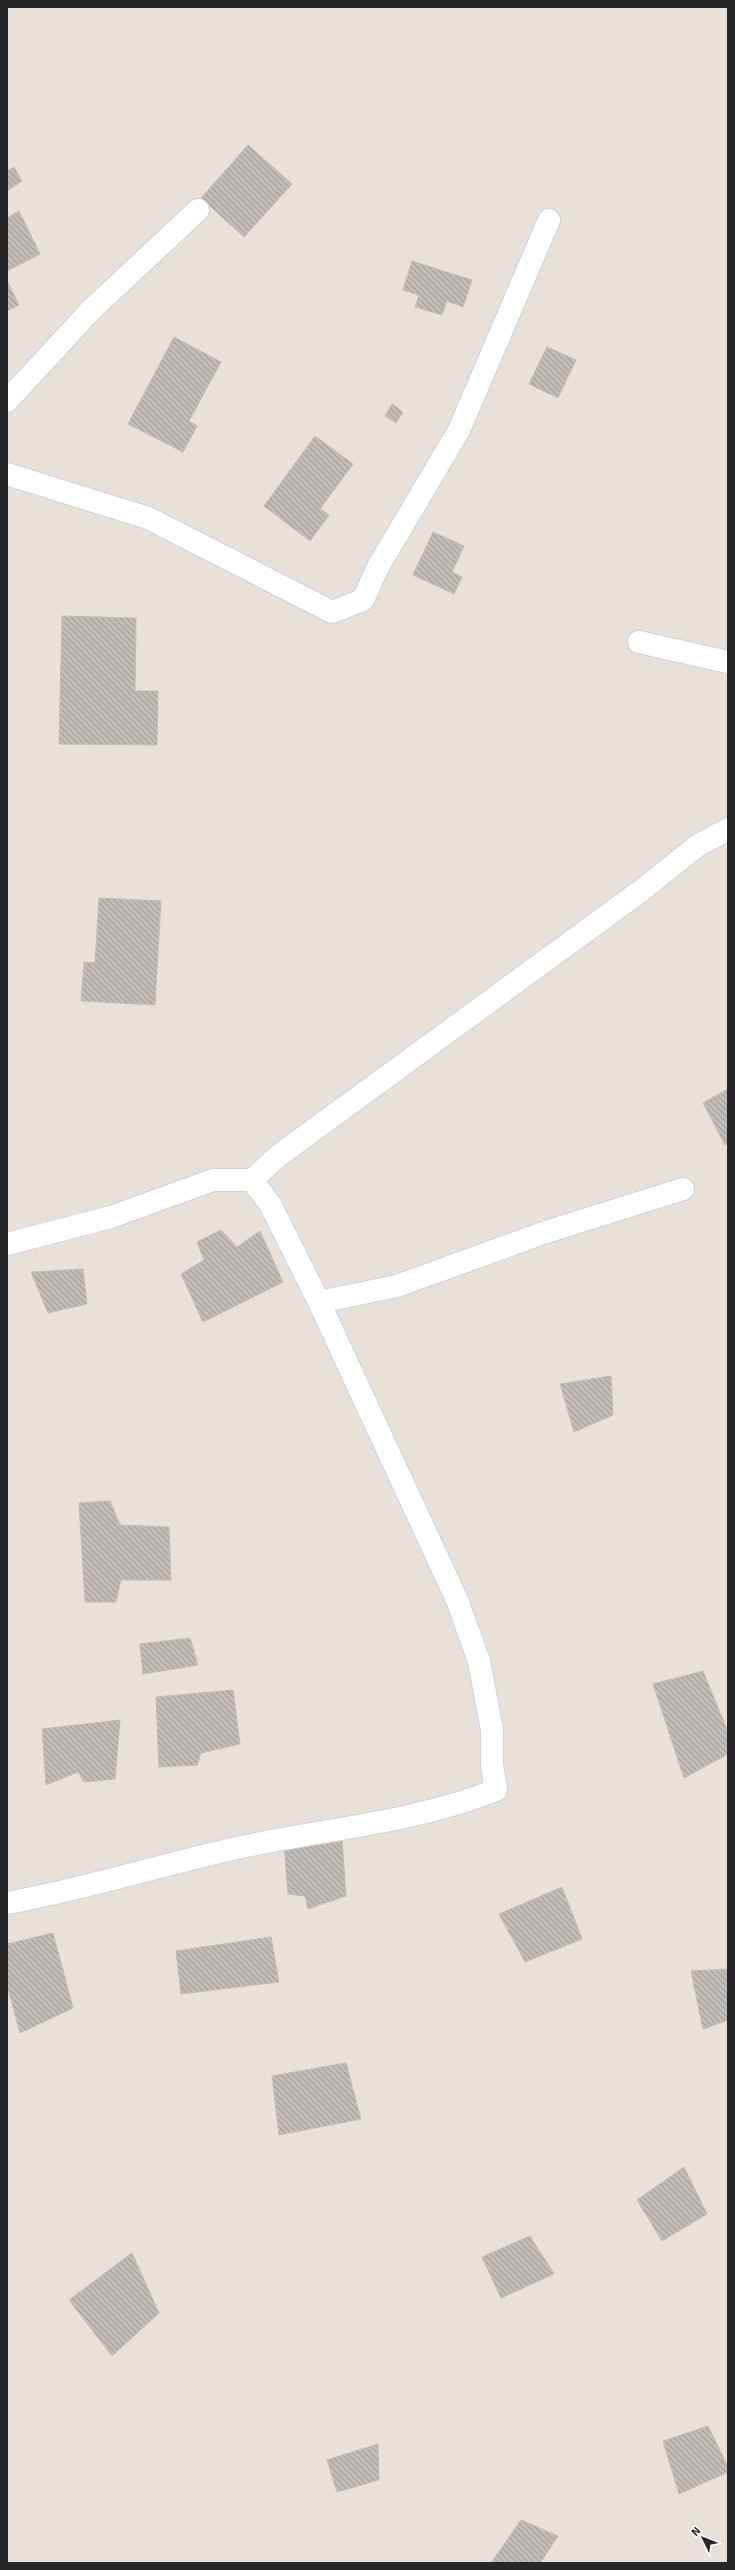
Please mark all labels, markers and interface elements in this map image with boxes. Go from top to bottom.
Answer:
north arrow [683,2518,723,2558]
text: N [689,2524,703,2539]

